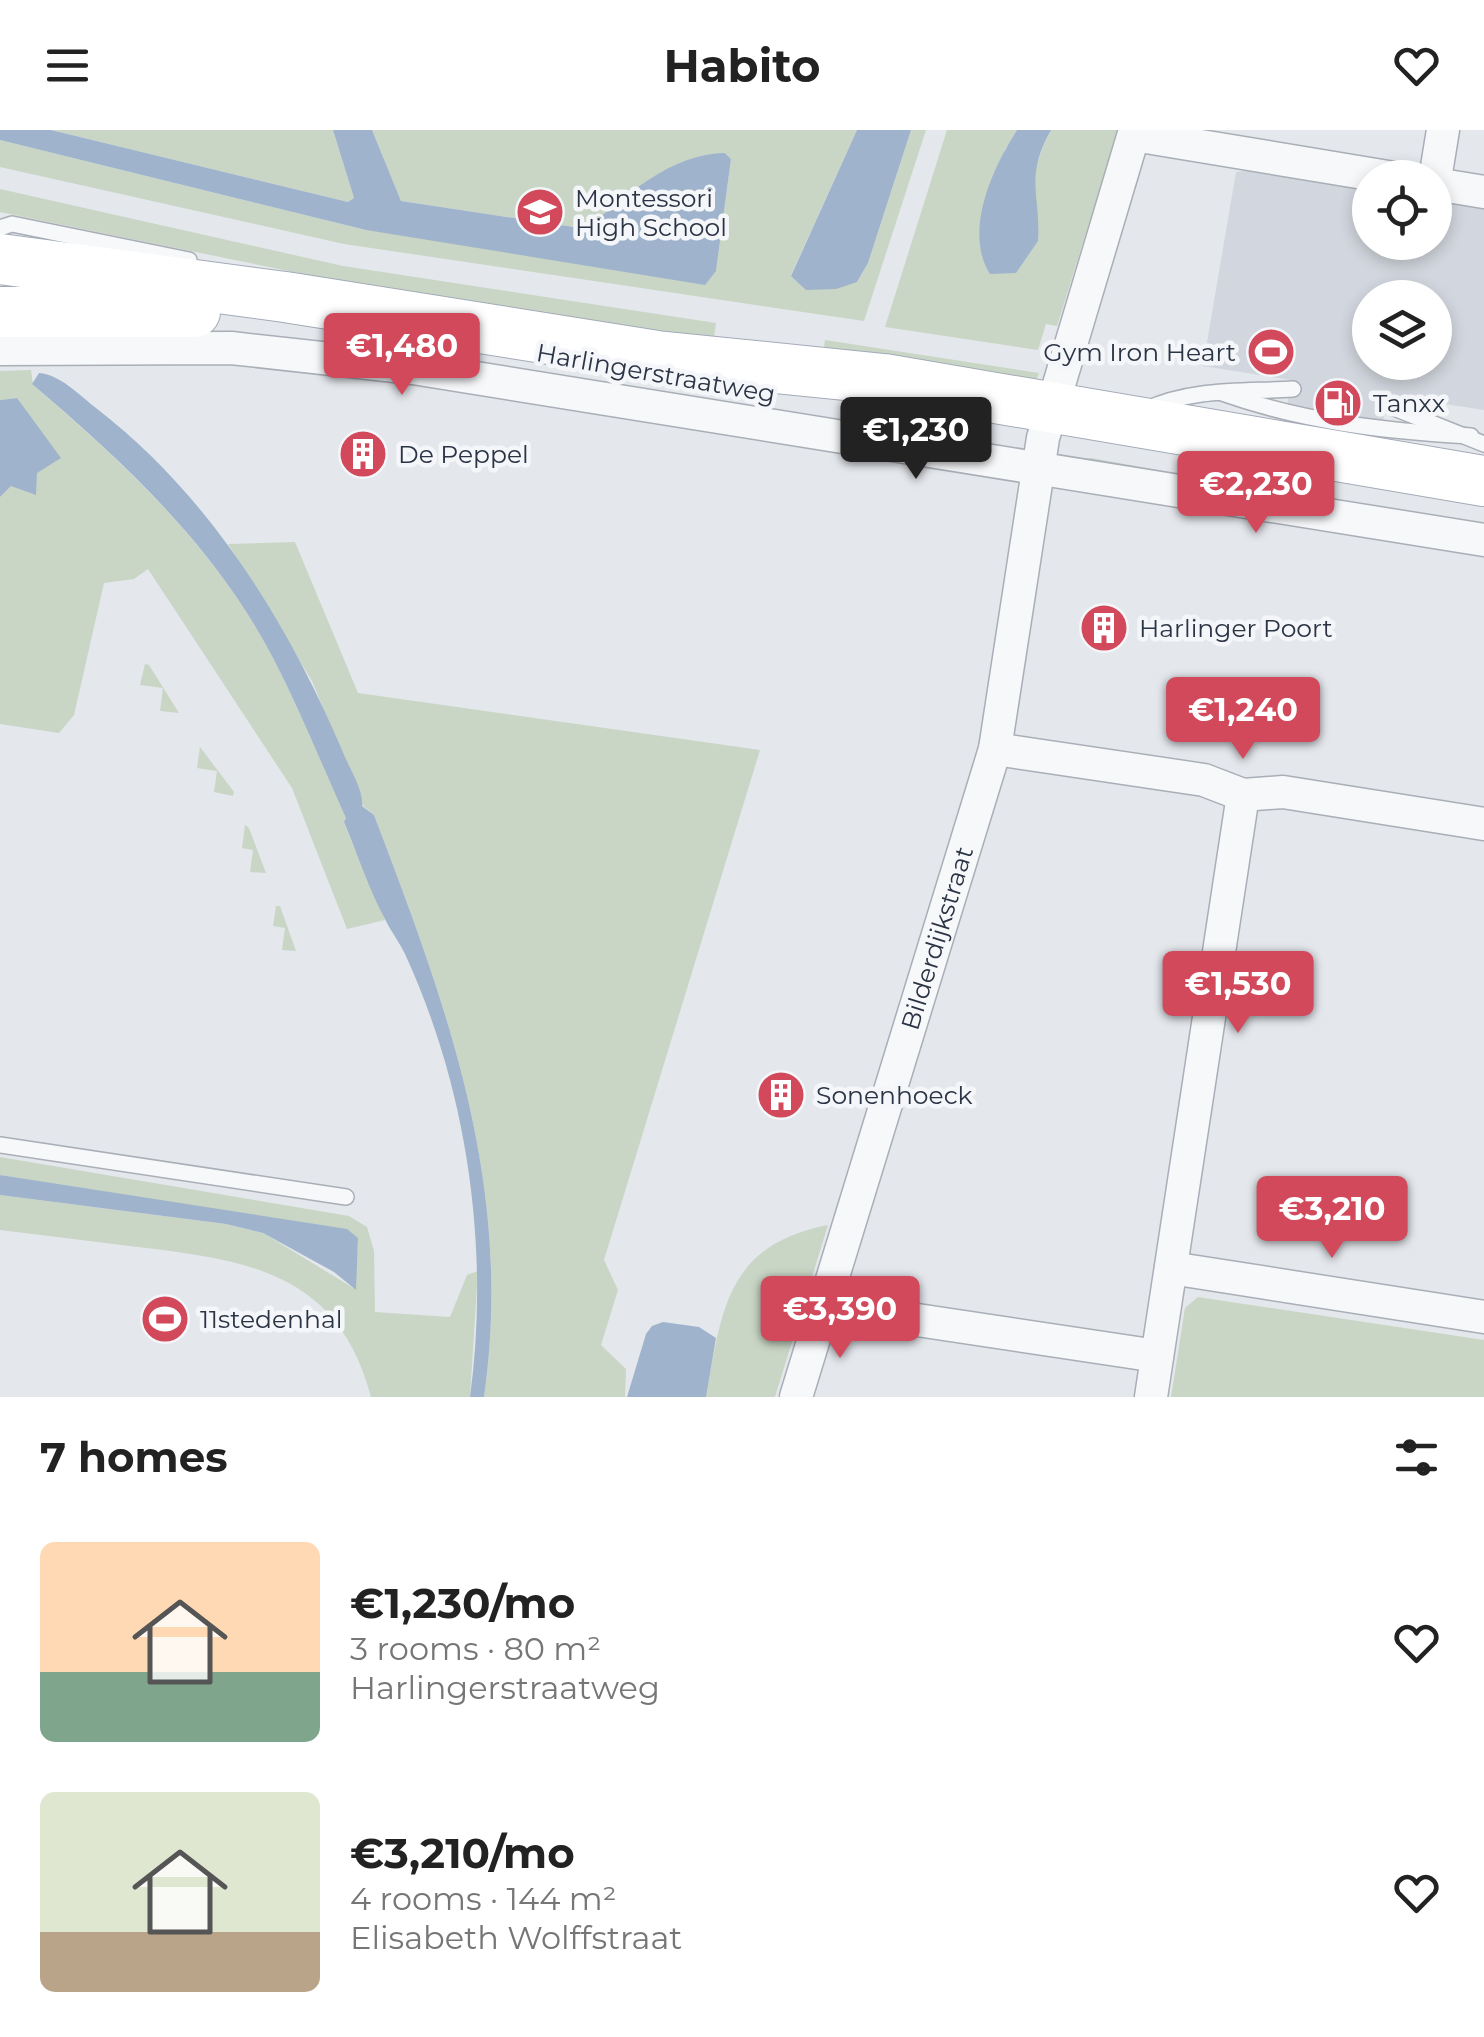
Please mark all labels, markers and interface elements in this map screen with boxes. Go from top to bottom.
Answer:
icon: menu [40,38,95,93]
text: Habito [663,38,821,93]
icon: heart [1389,38,1444,93]
map controls [1352,160,1452,380]
button: locate [1352,160,1452,260]
place label: Montessori High School [575,183,727,242]
school or university icon: Montessori High School [514,186,566,238]
button: layers [1352,280,1452,380]
pin: €1,480 [321,313,483,398]
text: €1,480 [346,326,458,365]
sports icon: Gym Iron Heart [1245,326,1297,378]
street label: Harlingerstraatweg [534,337,778,409]
place label: Gym Iron Heart [1043,337,1236,367]
fuel station icon: Tanxx [1312,377,1364,429]
place label: Tanxx [1373,388,1445,418]
pin: €1,230 [835,397,997,482]
text: €1,230 [862,410,970,449]
building icon: De Peppel [337,428,389,480]
place label: De Peppel [398,439,529,469]
pin: €2,230 [1175,451,1337,536]
text: €2,230 [1199,464,1313,503]
building icon: Harlinger Poort [1078,602,1130,654]
place label: Harlinger Poort [1139,613,1333,643]
pin: €1,240 [1162,677,1324,762]
text: €1,240 [1188,690,1298,729]
street label: Bilderdijkstraat [895,843,979,1033]
pin: €1,530 [1157,951,1319,1036]
text: €1,530 [1185,964,1291,1003]
building icon: Sonenhoeck [755,1069,807,1121]
place label: Sonenhoeck [816,1080,973,1110]
pin: €3,210 [1251,1176,1413,1261]
text: €3,210 [1279,1189,1385,1228]
pin: €3,390 [759,1276,921,1361]
text: €3,390 [783,1289,897,1328]
sports icon: 11stedenhal [139,1293,191,1345]
place label: 11stedenhal [200,1304,342,1334]
icon: filters [1389,1430,1444,1485]
text: 7 homes [40,1431,228,1483]
text: €1,230/mo [350,1577,575,1629]
icon: home [120,1582,240,1702]
icon: heart [1389,1615,1444,1670]
text: 3 rooms · 80 m² [350,1629,601,1668]
text: Harlingerstraatweg [350,1668,660,1707]
text: €3,210/mo [350,1827,575,1879]
icon: home [120,1832,240,1952]
icon: heart [1389,1865,1444,1920]
text: 4 rooms · 144 m² [350,1879,616,1918]
text: Elisabeth Wolffstraat [350,1918,682,1957]

